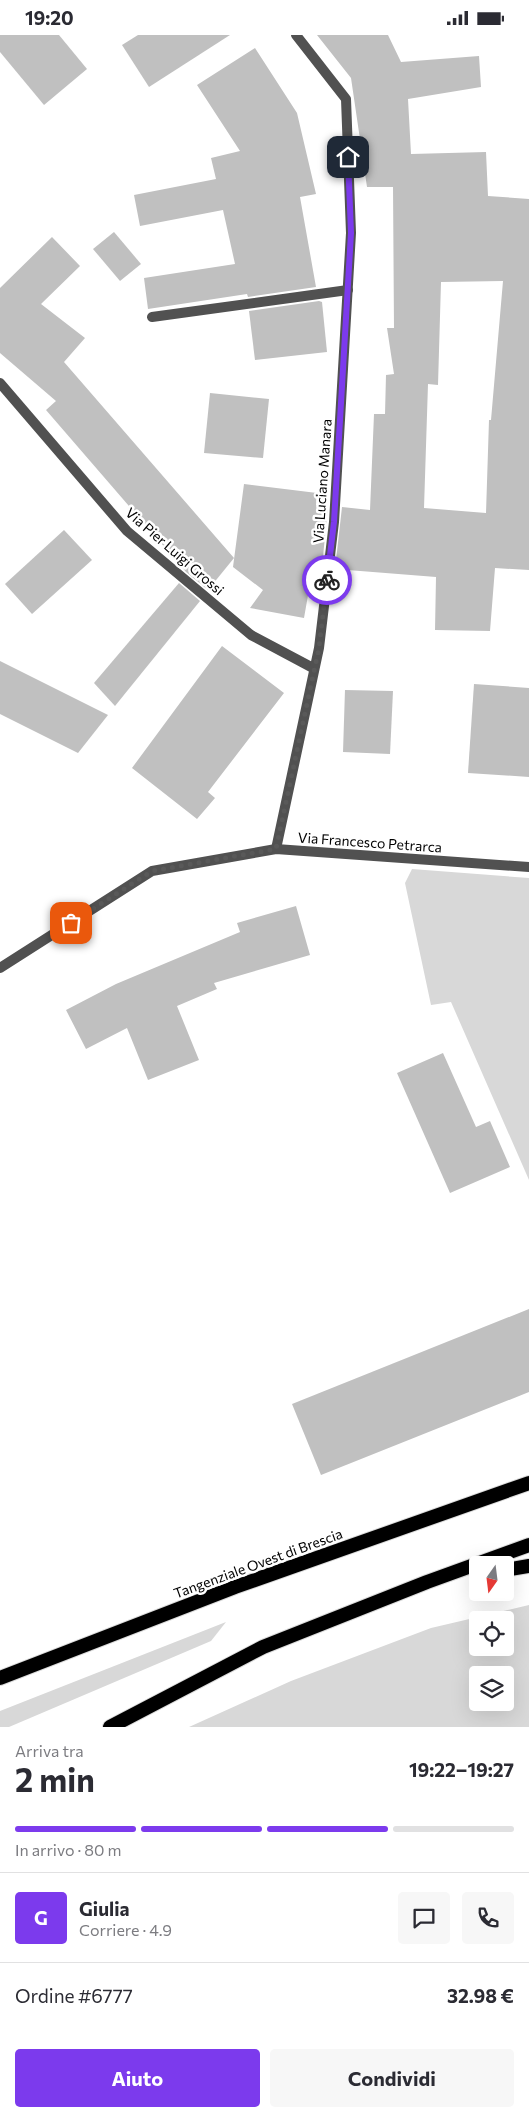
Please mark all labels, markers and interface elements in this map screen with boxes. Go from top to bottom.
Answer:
text: 19:20 [25,6,74,29]
pin [327,136,369,178]
icon: home [334,143,362,171]
street label: Via Luciano Manara [309,418,335,544]
street label: Via Pier Luigi Grossi [122,504,228,598]
courier [302,555,352,605]
icon: bike [313,566,341,594]
street label: Via Francesco Petrarca [297,828,443,856]
pin [50,902,92,944]
icon: bag [57,909,85,937]
street label: Tangenziale Ovest di Brescia [171,1525,345,1601]
north arrow [469,1556,514,1601]
map controls [469,1556,514,1711]
button: locate [469,1611,514,1656]
button: layers [469,1666,514,1711]
text: Arriva tra [15,1741,84,1760]
text: 19:22–19:27 [409,1758,514,1781]
text: 2 min [15,1759,95,1799]
text: In arrivo · 80 m [15,1840,122,1859]
button: chat [398,1892,450,1944]
button: phone [462,1892,514,1944]
text: Giulia [79,1897,129,1920]
text: G [34,1906,48,1929]
text: Corriere · 4.9 [79,1920,172,1939]
text: Ordine #6777 [15,1984,133,2007]
text: 32.98 € [447,1984,514,2007]
button: Aiuto [15,2049,260,2107]
button: Condividi [270,2049,514,2107]

